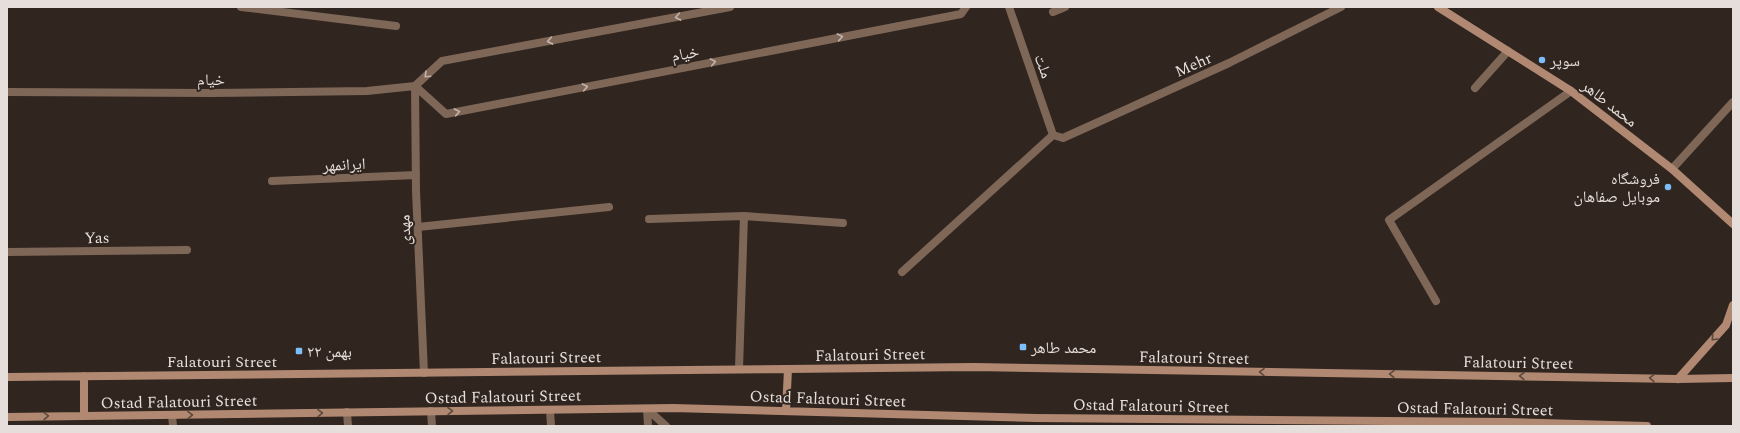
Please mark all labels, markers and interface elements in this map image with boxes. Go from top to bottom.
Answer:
one-way arrow [675,12,681,20]
one-way arrow [837,33,843,42]
one-way arrow [547,36,553,44]
street label: خیام [669,40,701,68]
street label: Mehr [1171,46,1216,84]
place label: سوپر [1549,49,1580,73]
street label: ملت [1028,51,1058,82]
marker: سوپر [1537,55,1547,65]
one-way arrow [709,58,716,67]
street label: خیام [197,68,225,92]
one-way arrow [424,70,432,78]
street label: محمد طاهر [1575,74,1643,133]
one-way arrow [582,83,588,92]
one-way arrow [454,108,460,116]
street label: ایرانمهر [321,152,366,178]
place label: فروشگاه موبایل صفاهان [1573,167,1660,209]
marker: فروشگاه موبایل صفاهان [1663,182,1673,192]
street label: مهدی [392,214,418,246]
street label: Yas [84,226,110,250]
one-way arrow [1712,333,1719,341]
place label: محمد طاهر [1030,336,1096,360]
place label: ۲۲ بهمن [307,340,352,364]
street label: Falatouri Street [815,342,926,368]
marker: محمد طاهر [1018,342,1028,352]
street label: Falatouri Street [491,345,602,371]
street label: Falatouri Street [1139,345,1250,371]
marker: ۲۲ بهمن [294,346,304,356]
street label: Falatouri Street [167,350,278,374]
street label: Falatouri Street [1463,350,1574,376]
one-way arrow [1259,368,1265,376]
one-way arrow [1389,370,1395,378]
one-way arrow [1519,372,1525,380]
one-way arrow [1649,374,1655,382]
street label: Ostad Falatouri Street [425,384,582,410]
street label: Ostad Falatouri Street [749,384,907,414]
street label: Ostad Falatouri Street [101,389,258,415]
street label: Ostad Falatouri Street [1073,393,1230,419]
street label: Ostad Falatouri Street [1397,396,1554,422]
one-way arrow [447,407,453,415]
one-way arrow [317,408,323,417]
one-way arrow [187,410,193,419]
one-way arrow [43,412,49,420]

